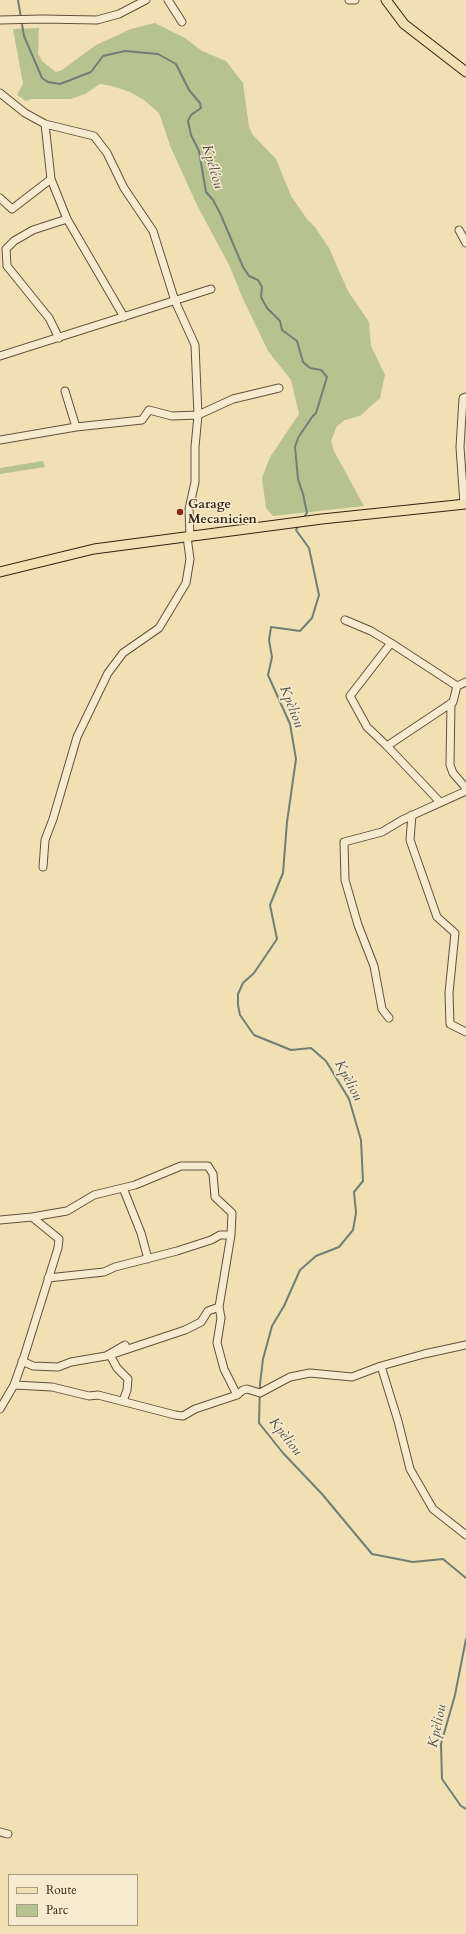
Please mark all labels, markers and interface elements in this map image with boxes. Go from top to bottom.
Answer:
water label: Kpéléou [198,143,226,191]
place label: Garage Mecanicien [188,497,257,528]
marker: Garage Mecanicien [175,507,185,517]
water label: Kpèliou [275,683,307,731]
water label: Kpèliou [330,1058,366,1104]
water label: Kpèliou [265,1415,305,1459]
water label: Kpèliou [425,1703,451,1749]
legend [8,1874,138,1926]
text: Route [46,1882,77,1898]
text: Parc [46,1902,68,1918]

